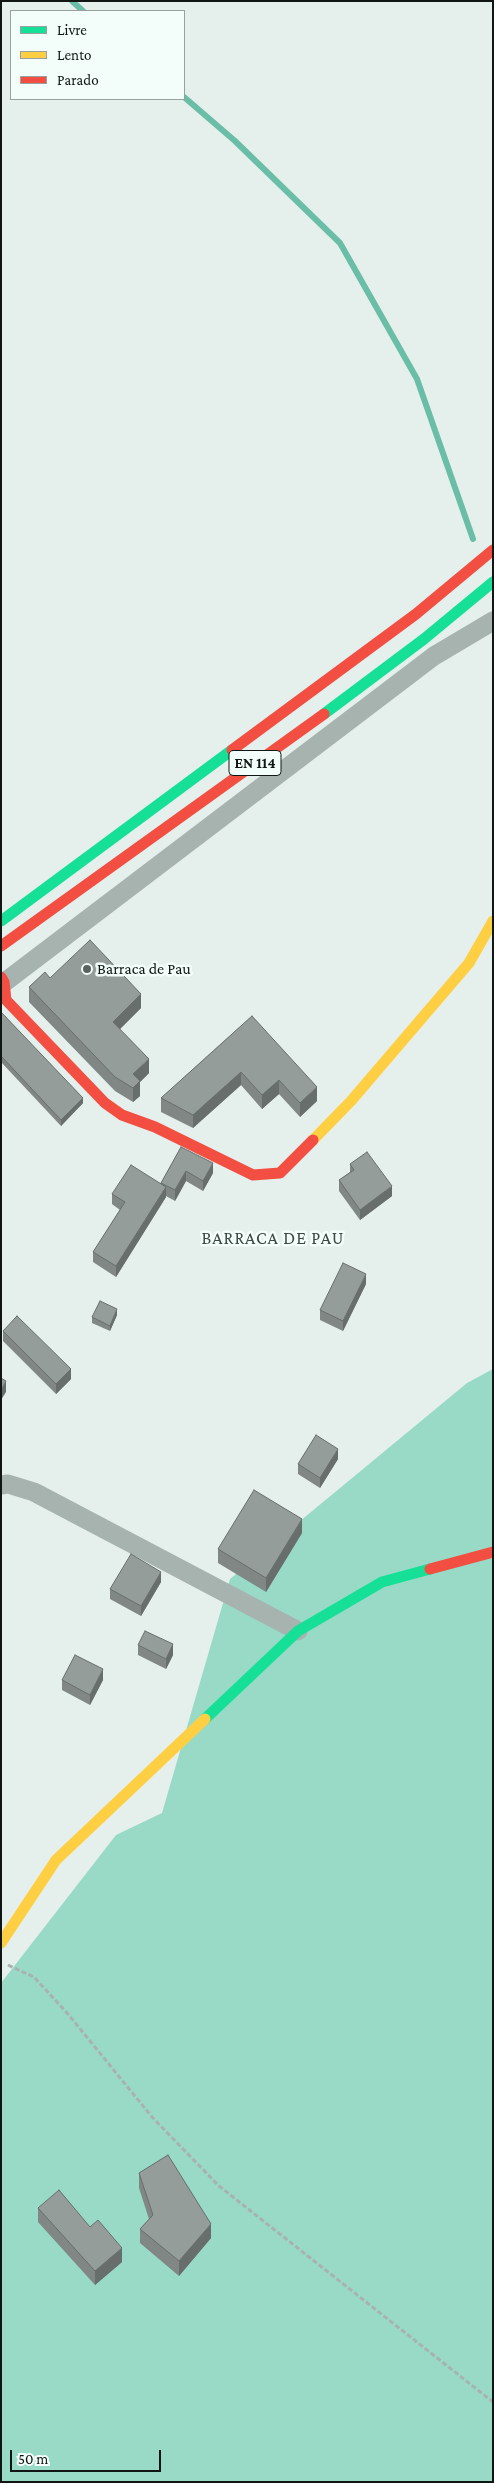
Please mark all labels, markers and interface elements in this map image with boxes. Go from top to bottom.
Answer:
legend [10,10,185,100]
text: Livre [57,22,87,38]
text: Lento [57,47,91,63]
text: Parado [57,72,99,88]
road number: EN 114 [229,750,281,776]
place label: Barraca de Pau [97,959,191,979]
marker: Barraca de Pau [81,963,93,975]
district label: BARRACA DE PAU [200,1227,346,1249]
scale bar [12,2440,164,2472]
text: 50 m [18,2451,48,2467]

